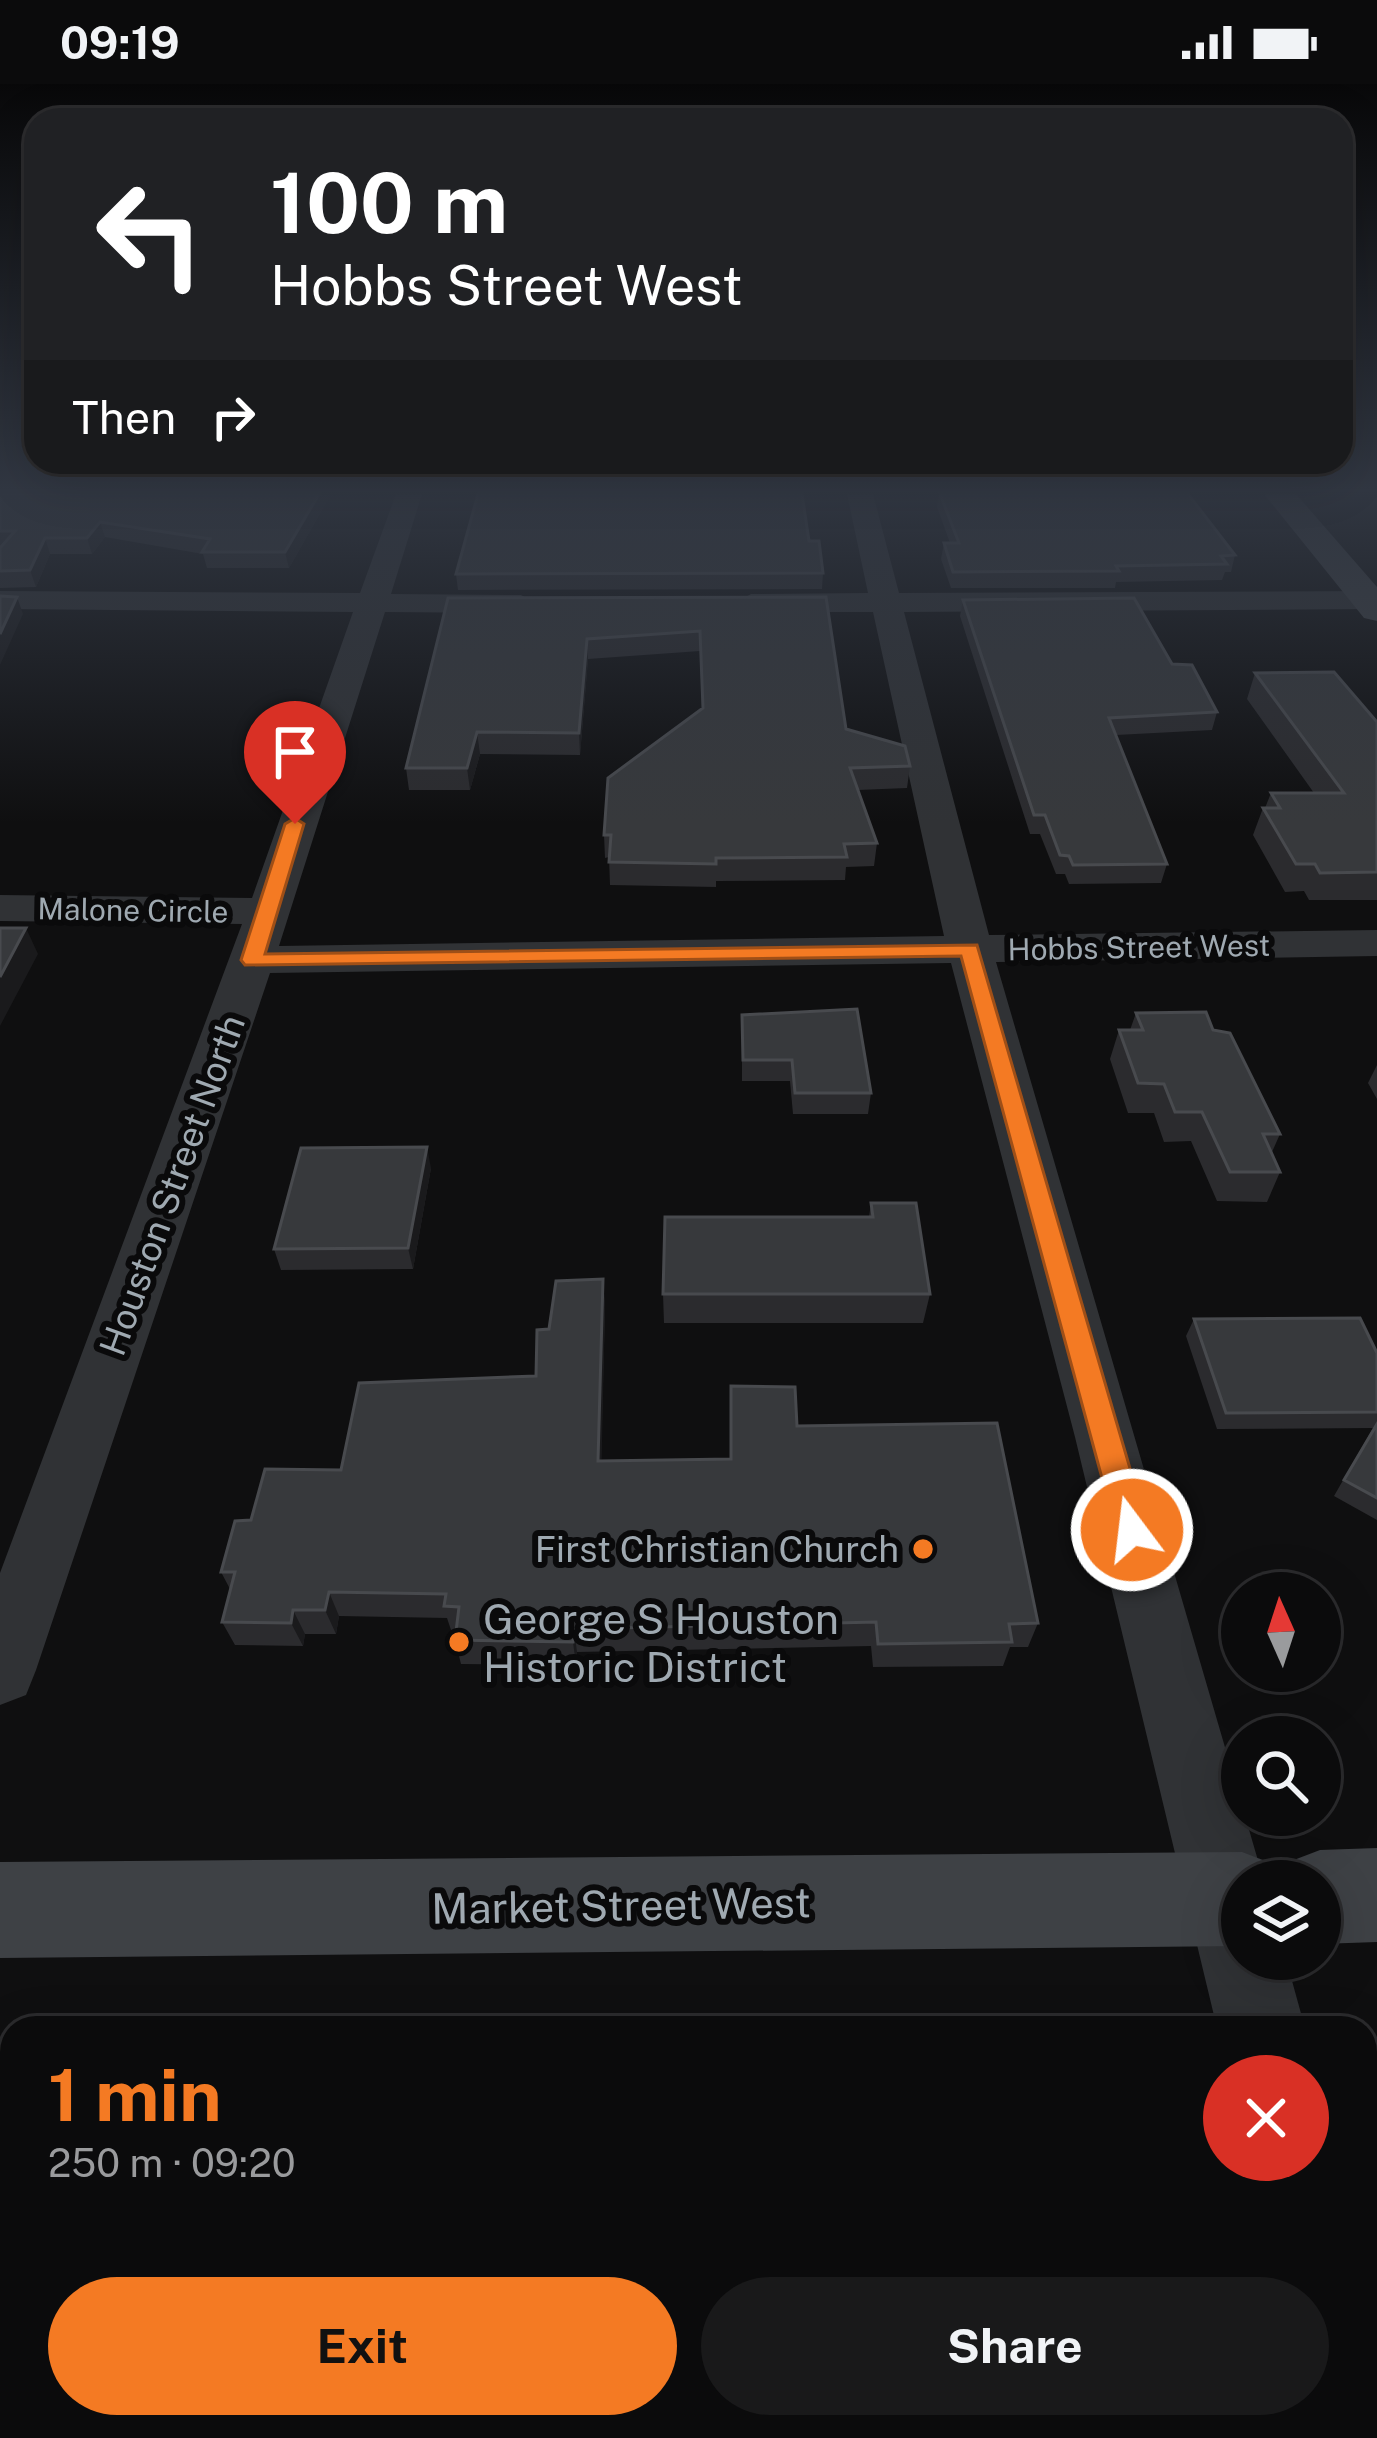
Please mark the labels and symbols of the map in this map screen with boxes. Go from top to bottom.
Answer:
pin [244,701,346,824]
street label: Malone Circle [37,890,229,930]
street label: Hobbs Street West [1007,927,1271,967]
street label: Houston Street North [91,1009,253,1361]
position arrow [1069,1467,1195,1593]
place label: First Christian Church [535,1528,899,1570]
marker: First Christian Church [910,1536,936,1562]
north arrow [1221,1572,1341,1692]
place label: George S Houston Historic District [483,1594,839,1691]
marker: George S Houston Historic District [446,1629,472,1655]
street label: Market Street West [431,1877,811,1933]

